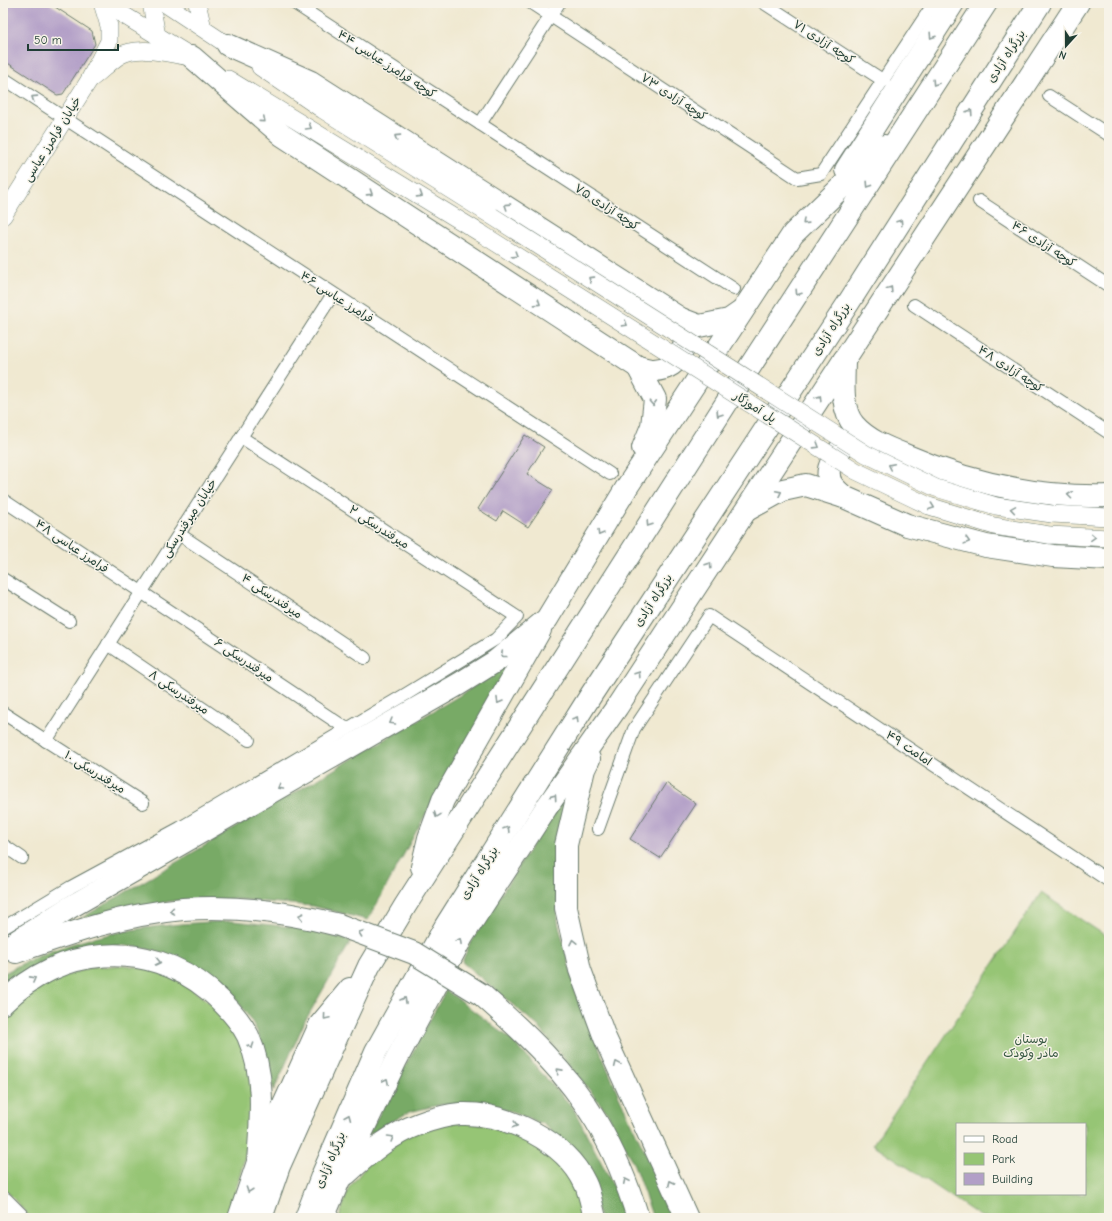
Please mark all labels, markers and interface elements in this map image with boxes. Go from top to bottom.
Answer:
street label: کوچه آزادی ۷۱ [791,17,857,67]
scale bar [28,26,118,52]
north arrow [1046,26,1086,66]
street label: کوچه فرامرز عباسی ۴۴ [335,27,439,102]
street label: بزرگراه آزادی [984,27,1029,86]
one-way arrow [929,32,937,39]
text: 50 m [34,33,62,47]
text: N [1057,48,1068,62]
street label: کوچه آزادی ۷۳ [638,70,710,124]
one-way arrow [932,79,940,86]
street label: خیابان فرامرز عباسی [20,94,85,185]
one-way arrow [31,95,38,103]
one-way arrow [965,109,973,116]
one-way arrow [259,115,266,122]
one-way arrow [305,123,312,130]
one-way arrow [394,134,401,141]
street label: کوچه آزادی ۷۵ [572,181,642,233]
one-way arrow [866,181,874,188]
one-way arrow [366,188,373,196]
one-way arrow [416,191,423,198]
one-way arrow [504,204,511,211]
one-way arrow [802,217,810,225]
street label: کوچه آزادی ۴۶ [1009,218,1079,270]
one-way arrow [895,219,903,226]
one-way arrow [511,250,518,257]
street label: فرامرز عباسی ۴۶ [297,268,376,327]
one-way arrow [588,276,595,283]
one-way arrow [885,287,892,294]
one-way arrow [795,289,802,296]
one-way arrow [534,298,541,306]
street label: بزرگراه آزادی [809,300,854,359]
one-way arrow [621,319,628,327]
street label: کوچه آزادی ۴۸ [976,343,1046,395]
street label: پل آموزگار [730,388,779,426]
one-way arrow [814,395,822,402]
one-way arrow [649,399,658,406]
one-way arrow [716,410,724,417]
one-way arrow [813,441,820,449]
one-way arrow [888,463,895,471]
street label: خیابان میرفندرسکی [158,476,220,560]
one-way arrow [774,490,782,498]
one-way arrow [1067,491,1073,500]
street label: میرفندرسکی ۲ [346,502,412,552]
one-way arrow [928,502,935,511]
one-way arrow [1010,505,1016,514]
street label: فرامرز عباسی ۴۸ [32,516,111,576]
one-way arrow [647,519,654,526]
one-way arrow [597,529,605,536]
one-way arrow [1090,533,1096,541]
one-way arrow [963,536,970,545]
one-way arrow [704,562,712,569]
street label: میرفندرسکی ۴ [239,571,305,622]
street label: بزرگراه آزادی [631,571,676,630]
street label: میرفندرسکی ۶ [211,635,276,686]
one-way arrow [500,650,508,657]
street label: میرفندرسکی ۸ [146,667,212,718]
one-way arrow [633,671,641,678]
one-way arrow [497,697,504,704]
one-way arrow [571,716,579,723]
one-way arrow [389,718,396,725]
street label: امامت ۴۹ [883,728,935,768]
street label: میرفندرسکی ۱۰ [61,748,128,797]
one-way arrow [276,783,284,790]
one-way arrow [549,795,556,802]
one-way arrow [434,812,442,819]
one-way arrow [502,826,510,833]
street label: بزرگراه آزادی [457,844,502,903]
one-way arrow [169,906,175,915]
one-way arrow [298,912,304,920]
one-way arrow [357,929,364,938]
one-way arrow [455,938,462,946]
one-way arrow [570,939,578,945]
one-way arrow [155,957,161,965]
one-way arrow [29,976,36,983]
one-way arrow [400,997,407,1005]
one-way arrow [324,1013,331,1020]
park label: بوستان مادر وکودک [1003,1032,1059,1061]
one-way arrow [246,1042,255,1049]
one-way arrow [614,1061,622,1069]
one-way arrow [556,1068,563,1075]
one-way arrow [381,1078,389,1086]
one-way arrow [343,1114,351,1121]
one-way arrow [512,1120,519,1129]
legend [956,1123,1086,1195]
street label: بزرگراه آزادی [312,1130,349,1191]
text: Road [992,1132,1018,1146]
one-way arrow [387,1135,394,1142]
text: Park [992,1152,1015,1166]
text: Building [992,1172,1033,1186]
one-way arrow [622,1178,630,1185]
one-way arrow [668,1179,676,1187]
one-way arrow [245,1186,253,1193]

